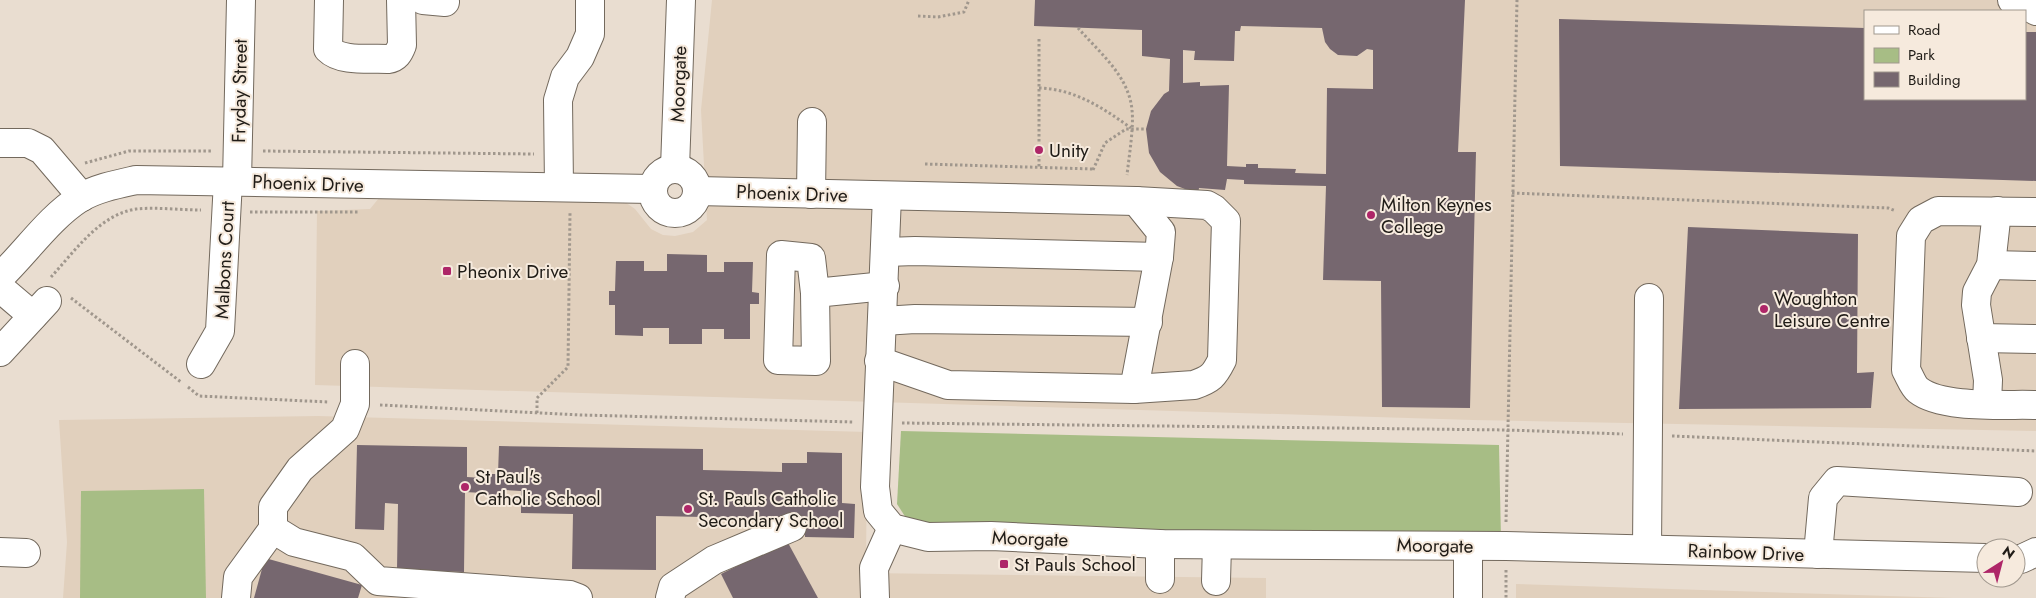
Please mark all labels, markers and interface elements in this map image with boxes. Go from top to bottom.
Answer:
legend [1864,10,2026,100]
text: Road [1908,19,1940,41]
street label: Fryday Street [225,38,254,143]
text: Park [1908,44,1935,66]
street label: Moorgate [664,45,693,123]
text: Building [1908,69,1960,91]
place label: Unity [1049,137,1089,164]
marker: Unity [1033,144,1045,156]
street label: Phoenix Drive [252,168,364,199]
street label: Phoenix Drive [736,178,848,209]
place label: Milton Keynes College [1381,191,1492,240]
street label: Malbons Court [208,200,241,320]
marker: Milton Keynes College [1365,209,1377,221]
place label: Pheonix Drive [457,258,569,285]
marker: Pheonix Drive [441,265,453,277]
place label: Woughton Leisure Centre [1774,285,1890,334]
marker: Woughton Leisure Centre [1758,303,1770,315]
place label: St Paul's Catholic School [475,463,601,512]
marker: St Paul's Catholic School [459,481,471,493]
place label: St. Pauls Catholic Secondary School [698,485,843,534]
marker: St. Pauls Catholic Secondary School [682,503,694,515]
street label: Moorgate [991,524,1069,553]
street label: Moorgate [1396,531,1474,560]
street label: Rainbow Drive [1687,537,1805,568]
north arrow [1976,538,2026,588]
text: N [1998,541,2019,564]
place label: St Pauls School [1014,551,1136,578]
marker: St Pauls School [998,558,1010,570]

